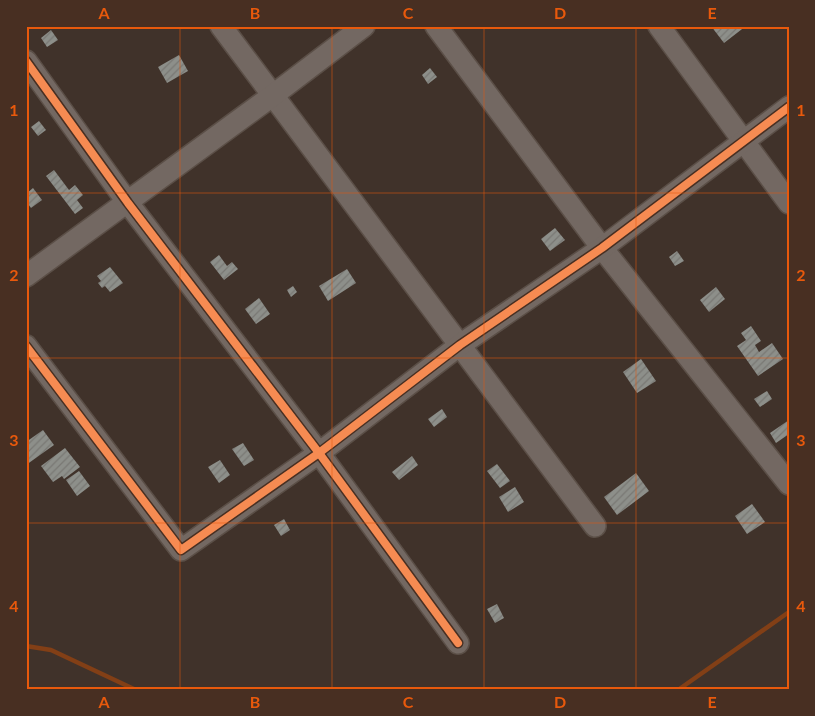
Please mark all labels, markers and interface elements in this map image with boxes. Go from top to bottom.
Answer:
text: A [97,3,110,22]
text: B [250,3,260,22]
text: C [403,3,414,22]
text: D [554,3,566,22]
text: E [707,3,717,22]
text: 1 [9,100,19,119]
text: 1 [796,100,806,119]
text: 2 [9,265,19,284]
text: 2 [796,265,806,284]
text: 3 [9,430,19,449]
text: 3 [796,430,806,449]
text: 4 [9,596,19,615]
text: 4 [796,596,806,615]
text: A [97,692,110,711]
text: B [250,692,260,711]
text: C [403,692,414,711]
text: D [554,692,566,711]
text: E [707,692,717,711]

